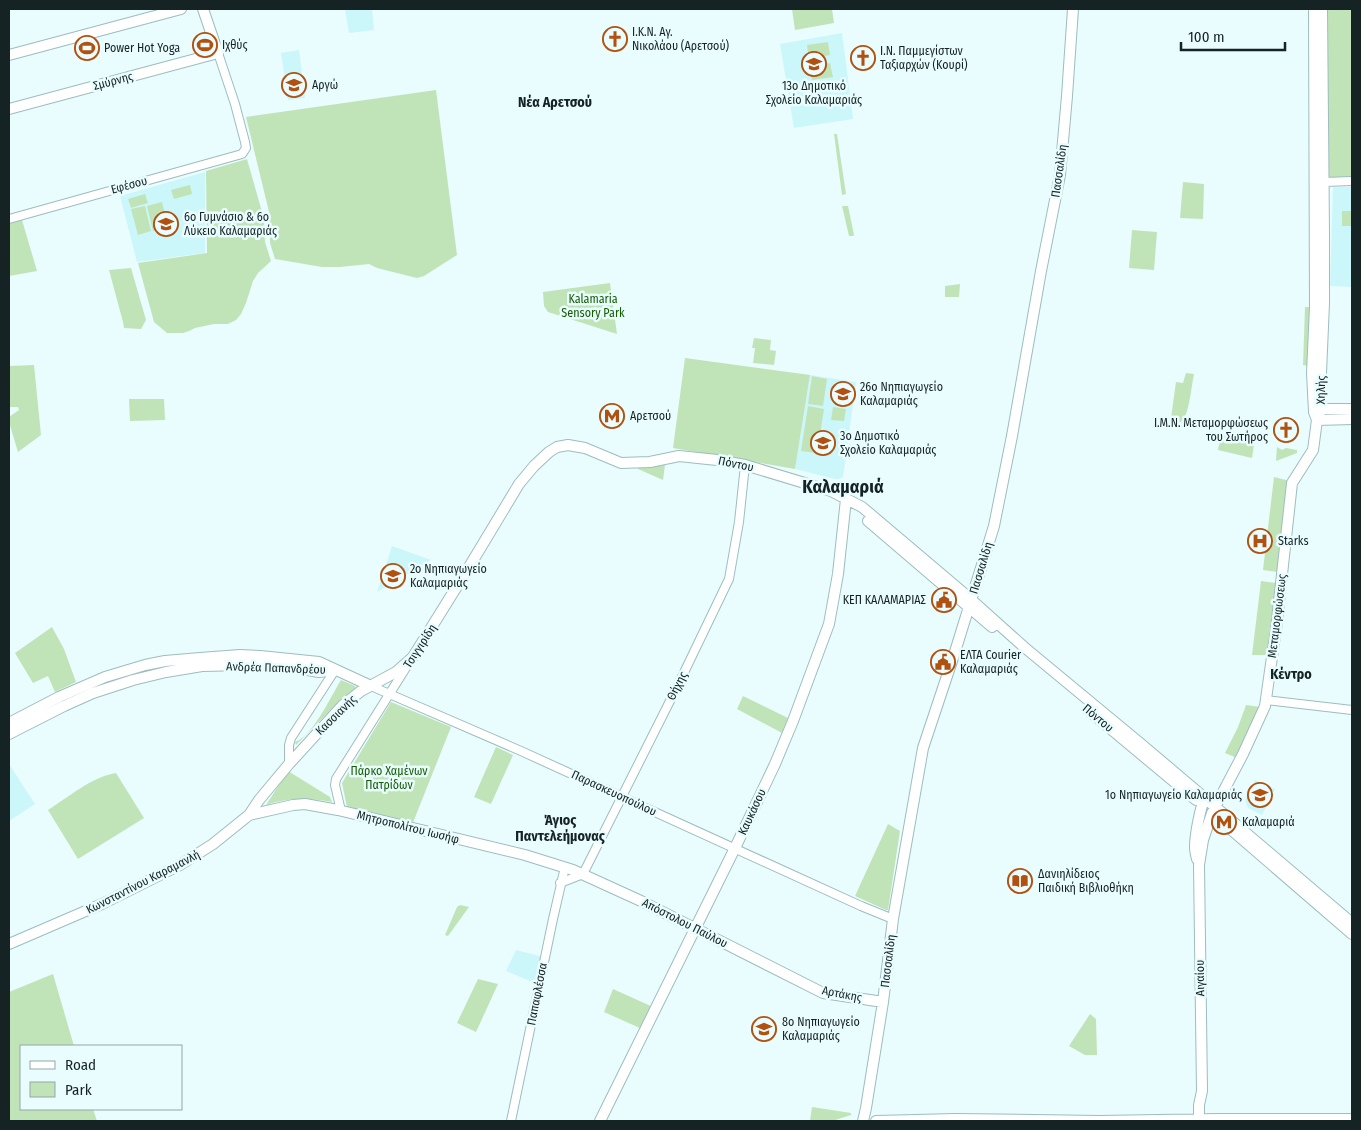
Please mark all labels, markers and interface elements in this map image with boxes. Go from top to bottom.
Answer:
scale bar [1181,20,1285,52]
place label: Ι.Κ.Ν. Αγ. Νικολάου (Αρετσού) [632,25,730,53]
church icon: Ι.Κ.Ν. Αγ. Νικολάου (Αρετσού) [602,26,628,52]
text: 100 m [1188,28,1225,46]
sports icon: Ιχθύς [192,32,218,58]
sports icon: Power Hot Yoga [74,35,100,61]
place label: Ιχθύς [222,38,248,52]
place label: Power Hot Yoga [104,41,180,55]
place label: Ι.Ν. Παμμεγίστων Ταξιαρχών (Κουρί) [880,44,968,72]
church icon: Ι.Ν. Παμμεγίστων Ταξιαρχών (Κουρί) [850,45,876,71]
school or university icon: 13ο Δημοτικό Σχολείο Καλαμαριάς [801,51,827,77]
street label: Σμύρνης [92,69,134,93]
school or university icon: Αργώ [281,72,307,98]
place label: Αργώ [312,78,338,92]
place label: 13ο Δημοτικό Σχολείο Καλαμαριάς [766,79,862,107]
district label: Νέα Αρετσού [518,94,592,111]
street label: Πασσαλίδη [1048,143,1070,199]
street label: Εφέσου [109,173,149,197]
place label: 6ο Γυμνάσιο & 6ο Λύκειο Καλαμαριάς [184,210,277,238]
school or university icon: 6ο Γυμνάσιο & 6ο Λύκειο Καλαμαριάς [153,211,179,237]
park label: Kalamaria Sensory Park [561,292,625,320]
street label: Χηλής [1314,375,1328,405]
place label: 26ο Νηπιαγωγείο Καλαμαριάς [860,380,943,408]
school or university icon: 26ο Νηπιαγωγείο Καλαμαριάς [830,381,856,407]
metro station icon: Αρετσού [599,403,625,429]
place label: Αρετσού [630,409,671,423]
place label: Ι.Μ.Ν. Μεταμορφώσεως του Σωτήρος [1154,416,1268,444]
church icon: Ι.Μ.Ν. Μεταμορφώσεως του Σωτήρος [1273,417,1299,443]
place label: 3ο Δημοτικό Σχολείο Καλαμαριάς [840,429,936,457]
school or university icon: 3ο Δημοτικό Σχολείο Καλαμαριάς [810,430,836,456]
street label: Πόντου [717,453,755,475]
district label: Καλαμαριά [802,476,884,498]
hospital icon: Starks [1247,528,1273,554]
place label: Starks [1278,534,1309,548]
street label: Πασσαλίδη [966,540,996,596]
place label: 2ο Νηπιαγωγείο Καλαμαριάς [410,562,487,590]
school or university icon: 2ο Νηπιαγωγείο Καλαμαριάς [380,563,406,589]
street label: Μεταμορφώσεως [1265,573,1289,659]
public building icon: ΚΕΠ ΚΑΛΑΜΑΡΙΑΣ [931,587,957,613]
place label: ΚΕΠ ΚΑΛΑΜΑΡΙΑΣ [843,593,926,607]
street label: Τσιγγιρίδη [401,621,439,671]
place label: ΕΛΤΑ Courier Καλαμαριάς [960,648,1022,676]
public building icon: ΕΛΤΑ Courier Καλαμαριάς [930,649,956,675]
street label: Ανδρέα Παπανδρέου [226,659,326,677]
district label: Κέντρο [1270,666,1312,683]
street label: Θήχης [664,669,690,703]
street label: Κασσιανής [313,692,359,738]
street label: Πόντου [1080,701,1116,735]
park label: Πάρκο Χαμένων Πατρίδων [350,764,428,792]
street label: Παρασκευοπούλου [569,767,659,819]
school or university icon: 1ο Νηπιαγωγείο Καλαμαριάς [1247,782,1273,808]
street label: Καυκάσου [735,787,769,837]
place label: 1ο Νηπιαγωγείο Καλαμαριάς [1105,788,1242,802]
street label: Μητροπολίτου Ιωσήφ [355,808,461,846]
metro station icon: Καλαμαριά [1211,809,1237,835]
district label: Άγιος Παντελεήμονας [515,812,606,845]
place label: Καλαμαριά [1242,815,1295,829]
street label: Κωνσταντίνου Καραμανλή [84,847,202,917]
place label: Δανιηλίδειος Παιδική Βιβλιοθήκη [1038,867,1134,895]
library icon: Δανιηλίδειος Παιδική Βιβλιοθήκη [1007,868,1033,894]
street label: Απόστολου Παύλου [640,895,730,951]
street label: Πασσαλίδη [878,934,898,988]
street label: Αιγαίου [1193,960,1207,996]
street label: Παπαφλέσσα [524,962,550,1026]
street label: Αρτάκης [821,983,863,1005]
place label: 8ο Νηπιαγωγείο Καλαμαριάς [782,1015,860,1043]
school or university icon: 8ο Νηπιαγωγείο Καλαμαριάς [751,1016,777,1042]
legend [20,1045,182,1110]
text: Road [65,1056,96,1074]
text: Park [65,1081,92,1099]

